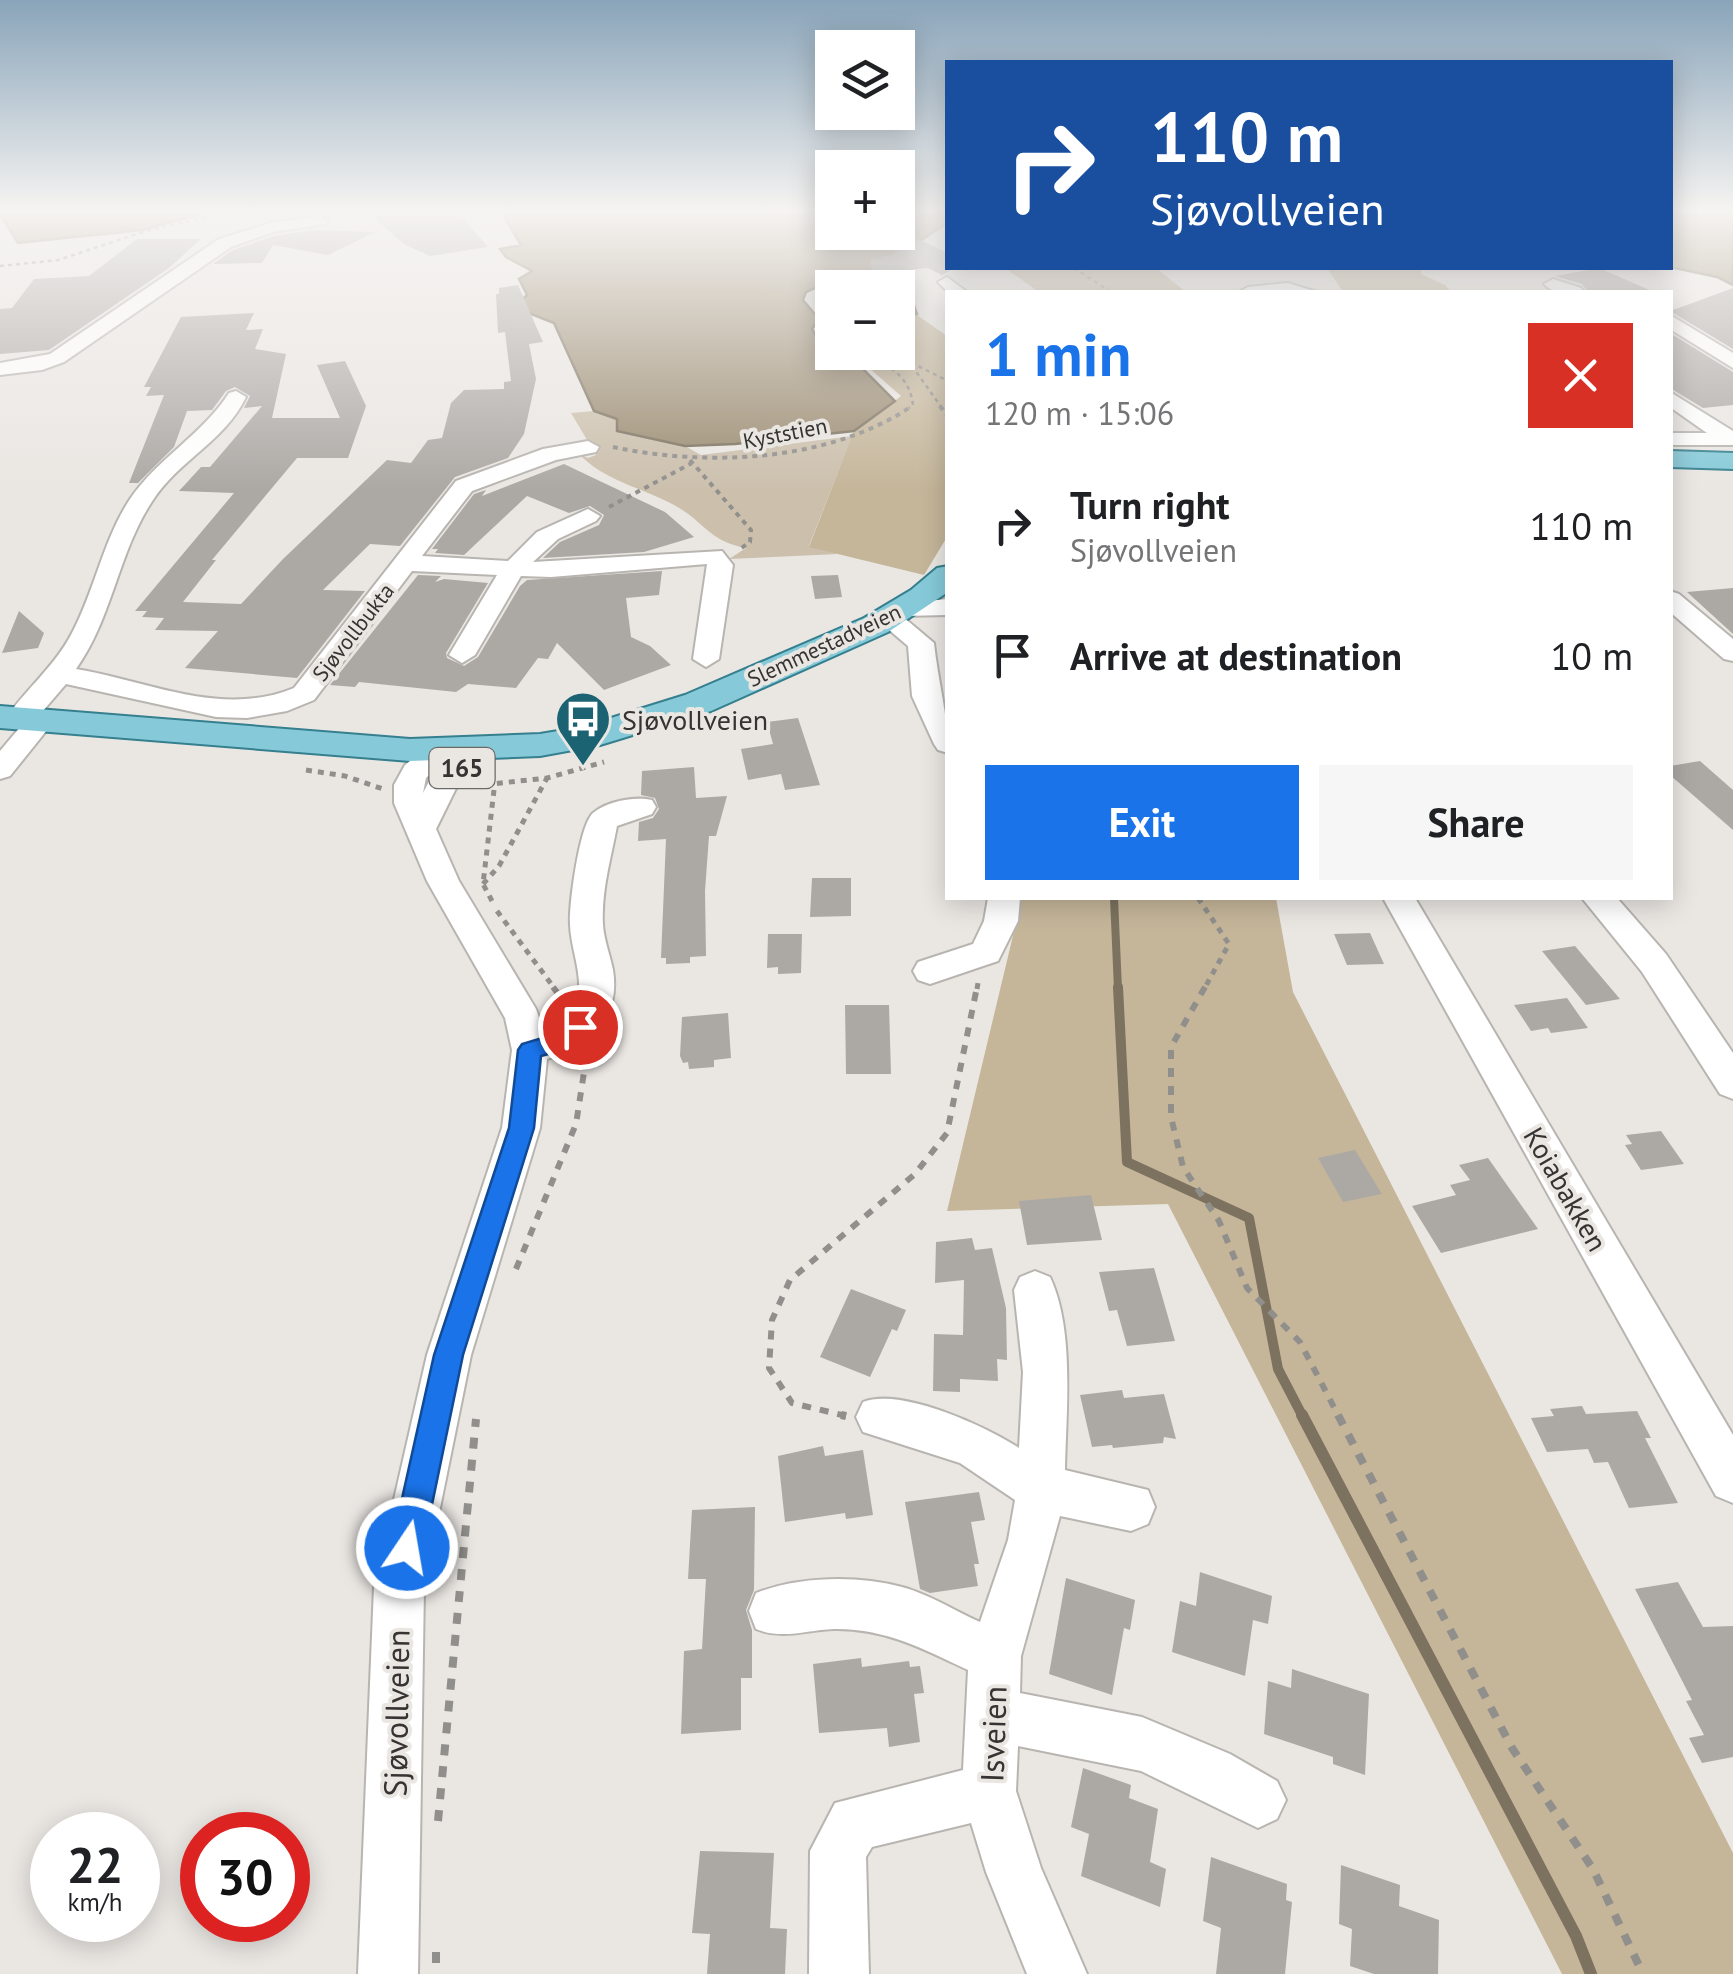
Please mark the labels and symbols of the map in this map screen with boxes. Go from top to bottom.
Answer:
street label: Kyststien [741,411,829,455]
street label: Sjøvollbukta [306,577,400,687]
street label: Slemmestadveien [743,597,905,693]
bus stop icon: Sjøvollveien [553,689,613,768]
place label: Sjøvollveien [622,701,768,738]
road number: 165 [430,748,494,788]
pin [538,985,623,1070]
street label: Koiabakken [1516,1120,1616,1258]
position arrow [355,1496,459,1600]
street label: Sjøvollveien [374,1629,418,1797]
street label: Isveien [970,1685,1016,1783]
speed limit sign: 30 [180,1812,310,1942]

